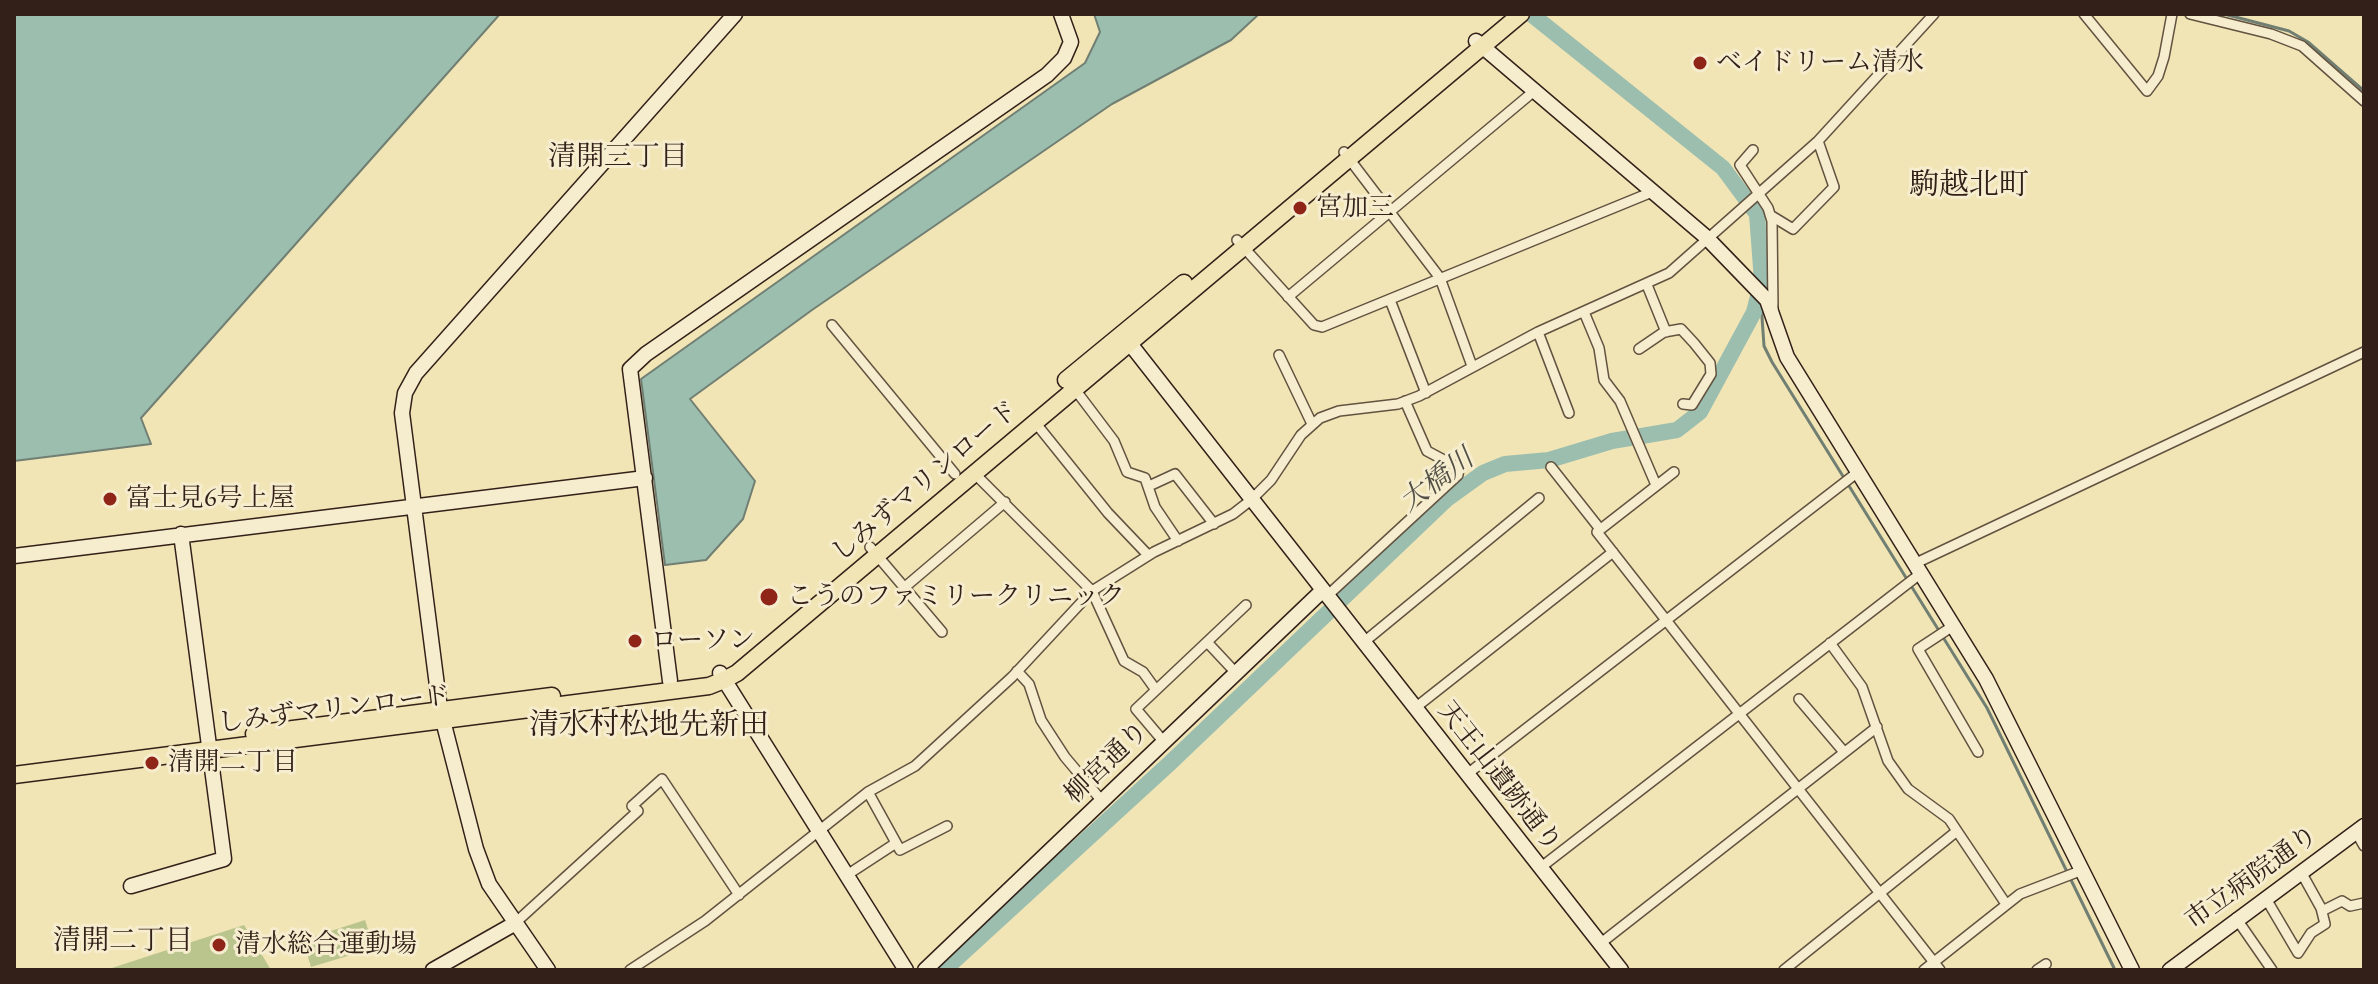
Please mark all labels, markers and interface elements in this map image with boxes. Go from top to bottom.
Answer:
place label: ベイドリーム清水 [1716,47,1924,79]
marker: ベイドリーム清水 [1691,54,1709,72]
district label: 清開三丁目 [548,140,688,174]
district label: 駒越北町 [1909,168,2029,204]
place label: 宮加三 [1316,192,1394,224]
marker: 宮加三 [1291,199,1309,217]
street label: しみずマリンロード [825,395,1025,569]
water label: 大橋川 [1393,442,1481,520]
place label: 富士見6号上屋 [126,483,294,515]
marker: 富士見6号上屋 [101,490,119,508]
place label: こうのファミリークリニック [787,581,1125,613]
marker: こうのファミリークリニック [758,586,780,608]
place label: ローソン [651,625,755,657]
marker: ローソン [626,632,644,650]
street label: しみずマリンロード [216,680,452,740]
street label: 天王山遺跡通り [1431,696,1567,858]
district label: 清水村松地先新田 [529,708,769,744]
street label: 柳宮通り [1059,716,1155,810]
place label: 清開二丁目 [168,747,298,779]
marker: 清開二丁目 [143,754,161,772]
street label: 市立病院通り [2180,820,2324,936]
district label: 清開二丁目 [53,924,193,958]
place label: 清水総合運動場 [235,929,417,961]
marker: 清水総合運動場 [210,936,228,954]

